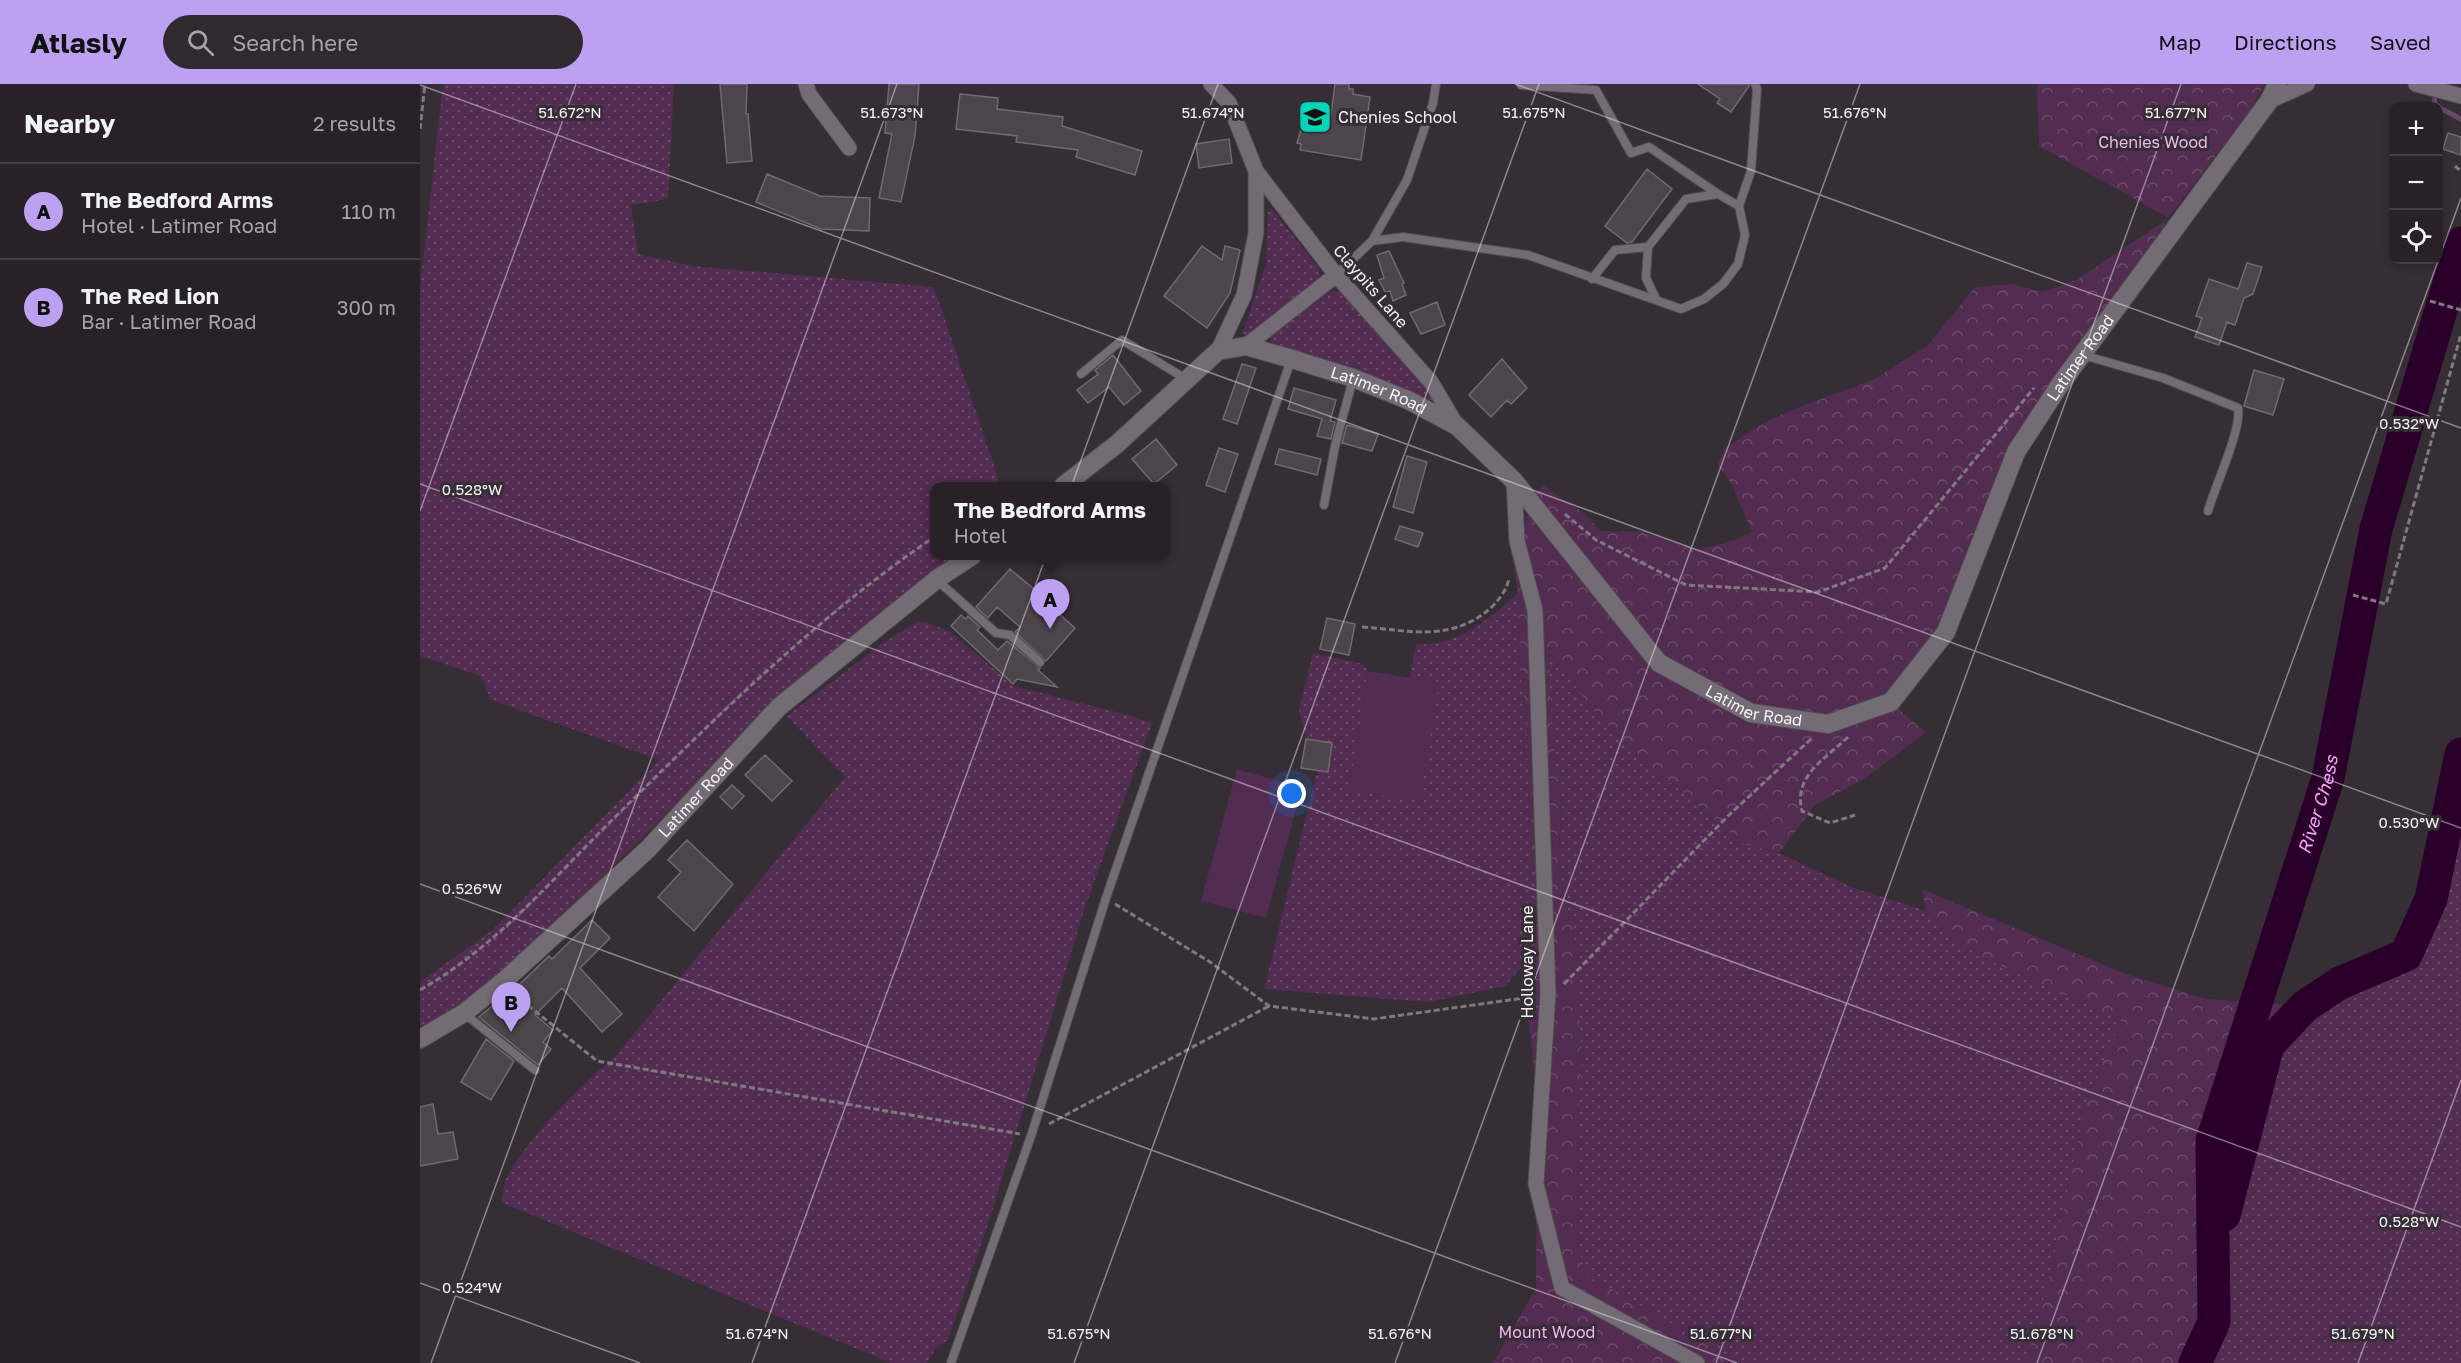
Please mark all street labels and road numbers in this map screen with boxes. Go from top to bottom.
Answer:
street label: Claypits Lane [1329,240,1413,332]
street label: Latimer Road [2042,311,2118,404]
street label: Latimer Road [1328,362,1430,418]
street label: Latimer Road [1702,680,1804,730]
street label: Latimer Road [654,753,738,842]
street label: Holloway Lane [1517,905,1537,1019]

